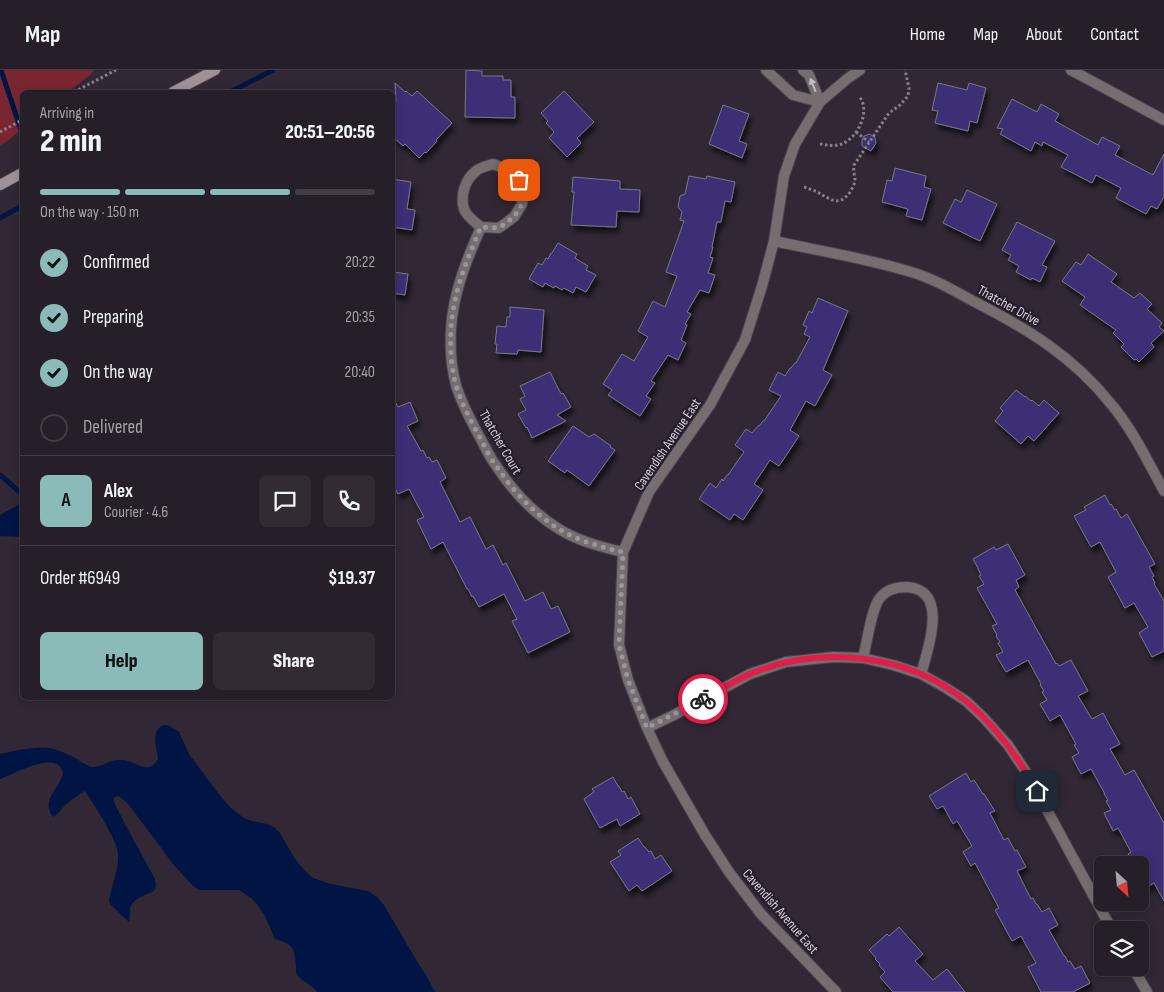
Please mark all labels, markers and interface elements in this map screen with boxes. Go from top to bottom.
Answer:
text: Map [25,20,60,49]
text: Home [910,24,945,45]
text: Map [973,24,998,45]
text: About [1026,24,1062,45]
text: Contact [1090,24,1139,45]
one-way arrow [809,77,817,92]
text: Arriving in [40,104,94,123]
text: 20:51–20:56 [285,121,375,144]
text: 2 min [40,122,102,161]
pin [498,159,540,201]
icon: bag [505,166,533,194]
text: On the way · 150 m [40,203,139,222]
icon: check [40,249,68,277]
text: Confirmed [83,251,150,274]
text: 20:22 [345,253,375,272]
street label: Thatcher Drive [974,281,1043,330]
icon: check [40,304,68,332]
text: Preparing [83,306,144,329]
text: 20:35 [345,308,375,327]
icon: check [40,359,68,387]
text: On the way [83,361,153,384]
text: 20:40 [345,363,375,382]
street label: Cavendish Avenue East [630,395,704,493]
street label: Thatcher Court [475,407,526,477]
text: Delivered [83,416,143,439]
button: chat [259,475,311,527]
button: phone [323,475,375,527]
text: Alex [104,480,133,503]
text: A [61,489,71,512]
text: Courier · 4.6 [104,503,168,522]
text: Order #6949 [40,567,120,590]
text: $19.37 [328,567,375,590]
button: Help [40,632,203,690]
button: Share [213,632,375,690]
courier [678,674,728,724]
icon: bike [689,685,717,713]
pin [1016,770,1058,812]
icon: home [1023,777,1051,805]
north arrow [1094,856,1149,911]
map controls [1094,856,1149,976]
street label: Cavendish Avenue East [739,865,822,957]
button: layers [1094,921,1149,976]

